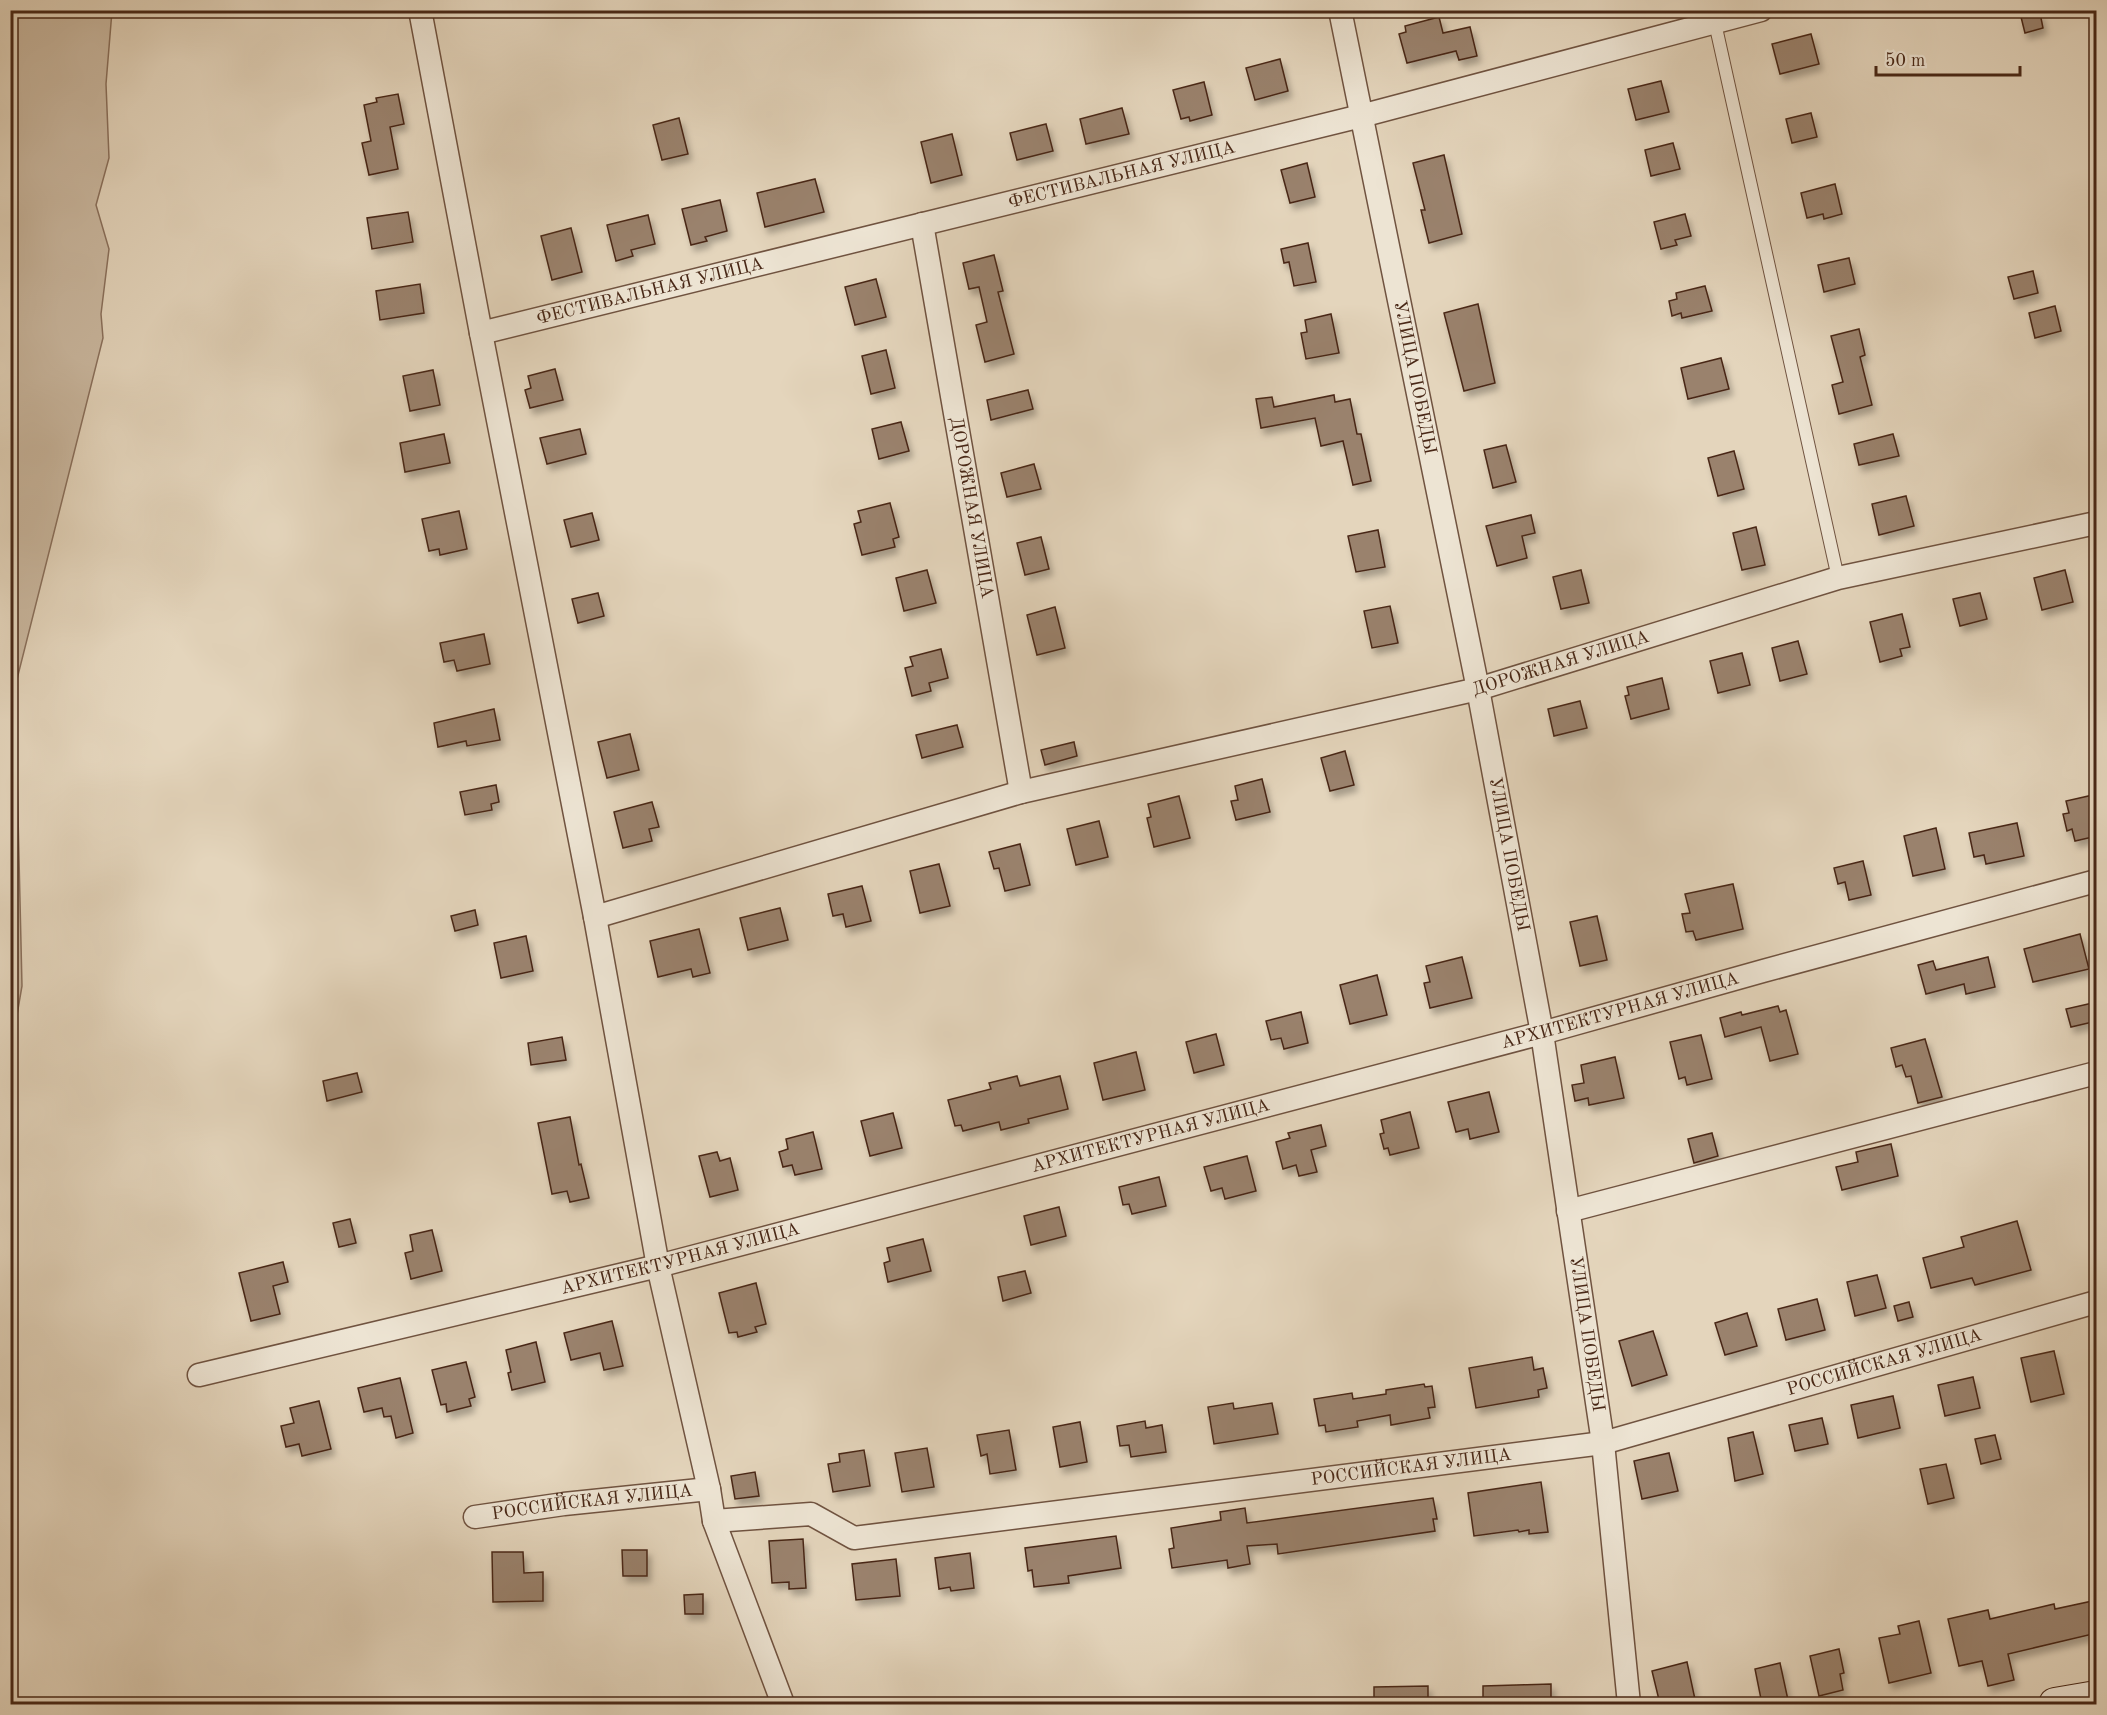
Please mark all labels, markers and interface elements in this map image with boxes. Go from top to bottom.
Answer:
scale bar [1876,39,2020,77]
text: 50 m [1885,52,1925,70]
street label: ФЕСТИВАЛЬНАЯ УЛИЦА [1006,138,1237,212]
street label: ФЕСТИВАЛЬНАЯ УЛИЦА [535,255,765,328]
street label: УЛИЦА ПОБЕДЫ [1390,299,1439,456]
street label: ДОРОЖНАЯ УЛИЦА [947,416,996,600]
street label: ДОРОЖНАЯ УЛИЦА [1470,628,1651,699]
street label: УЛИЦА ПОБЕДЫ [1486,776,1532,933]
street label: АРХИТЕКТУРНАЯ УЛИЦА [1499,969,1741,1052]
street label: АРХИТЕКТУРНАЯ УЛИЦА [1029,1096,1272,1176]
street label: АРХИТЕКТУРНАЯ УЛИЦА [559,1220,802,1298]
street label: УЛИЦА ПОБЕДЫ [1566,1255,1607,1413]
street label: РОССИЙСКАЯ УЛИЦА [1785,1326,1984,1399]
street label: РОССИЙСКАЯ УЛИЦА [1310,1446,1513,1489]
street label: РОССИЙСКАЯ УЛИЦА [490,1482,694,1523]

